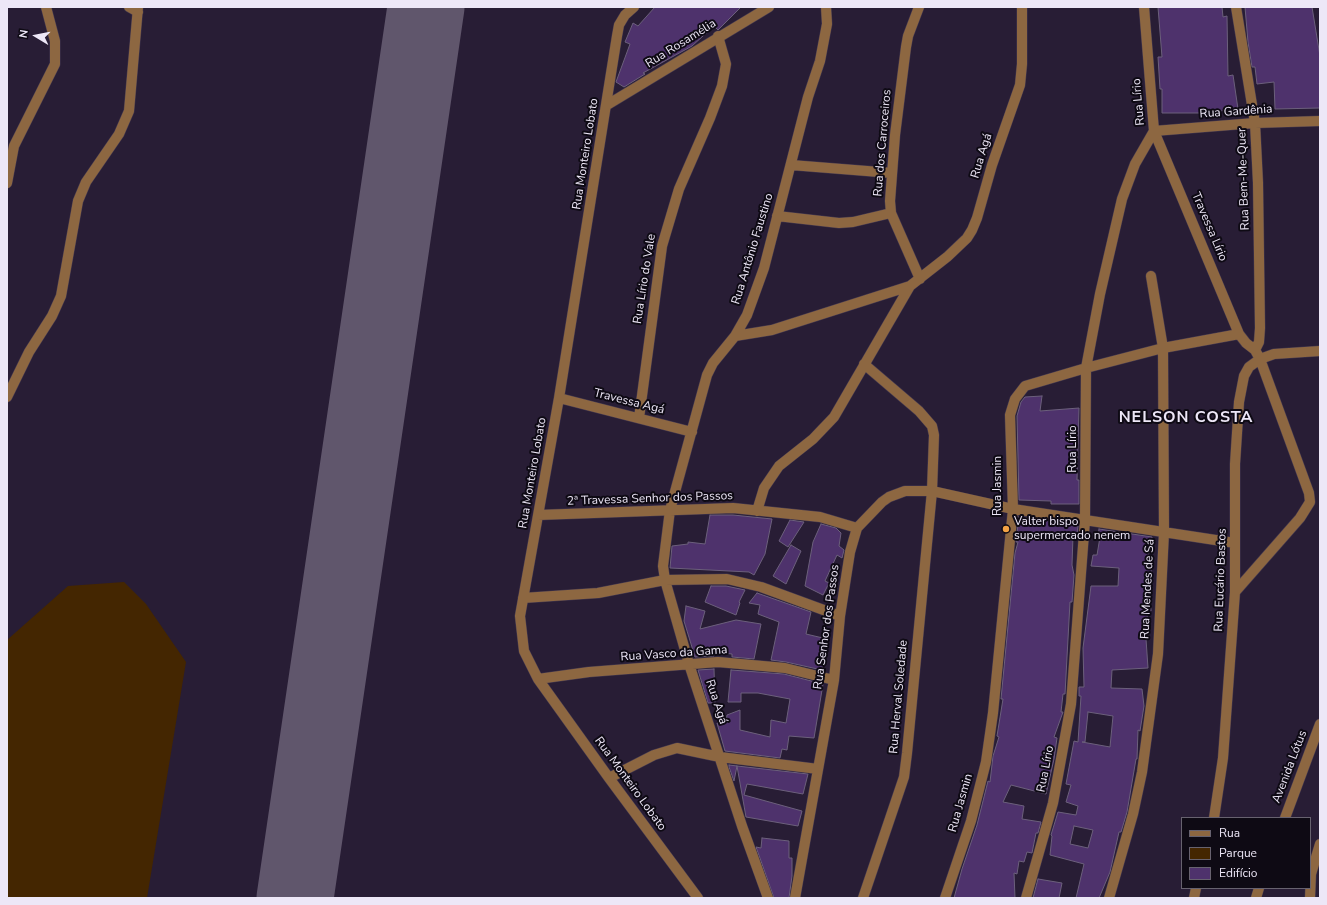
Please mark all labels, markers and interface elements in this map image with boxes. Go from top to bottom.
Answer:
north arrow [16,16,56,56]
street label: Rua Rosamélia [643,17,719,71]
text: N [16,28,32,39]
street label: Rua Lírio [1130,78,1148,126]
street label: Rua dos Carroceiros [871,89,895,197]
street label: Rua Monteiro Lobato [570,97,602,211]
street label: Rua Gardênia [1199,102,1273,122]
street label: Rua Bem-Me-Quer [1235,128,1253,230]
street label: Rua Agá [968,132,996,180]
street label: Travessa Lírio [1188,190,1230,264]
street label: Rua Antônio Faustino [729,192,777,306]
street label: Rua Lírio do Vale [631,233,659,325]
street label: Travessa Agá [592,386,666,418]
district label: NELSON COSTA [1119,408,1253,428]
street label: Rua Monteiro Lobato [516,416,550,530]
street label: Rua Lírio [1066,425,1080,473]
street label: Rua Jasmin [991,456,1005,516]
street label: 2ª Travessa Senhor dos Passos [567,489,733,509]
place label: Valter bispo supermercado nenem [1014,515,1130,543]
marker: Valter bispo supermercado nenem [1001,524,1011,534]
street label: Rua Eucário Bastos [1212,528,1230,632]
street label: Rua Mendes de Sá [1138,539,1158,639]
street label: Rua Senhor dos Passos [811,564,843,690]
street label: Rua Herval Soledade [887,640,911,754]
street label: Rua Vasco da Gama [620,643,728,665]
street label: Rua Agá [702,678,730,726]
street label: Avenida Lótus [1270,729,1310,805]
street label: Rua Monteiro Lobato [591,734,669,834]
street label: Rua Lírio [1034,744,1058,794]
street label: Rua Jasmin [946,772,976,834]
legend [1181,817,1311,889]
text: Rua [1219,825,1240,841]
text: Parque [1219,845,1257,861]
text: Edifício [1219,865,1258,881]

